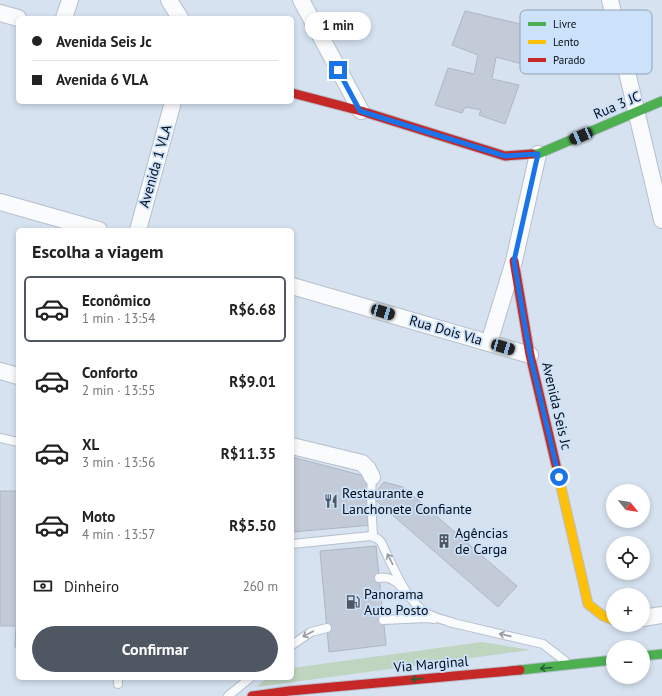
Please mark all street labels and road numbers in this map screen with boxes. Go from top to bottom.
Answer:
street label: Rua 3 JC [591,87,643,123]
street label: Avenida 1 VLA [135,122,176,210]
street label: Rua Dois Vla [407,311,485,349]
street label: Avenida Seis Jc [538,360,576,452]
street label: Via Marginal [392,652,469,676]

